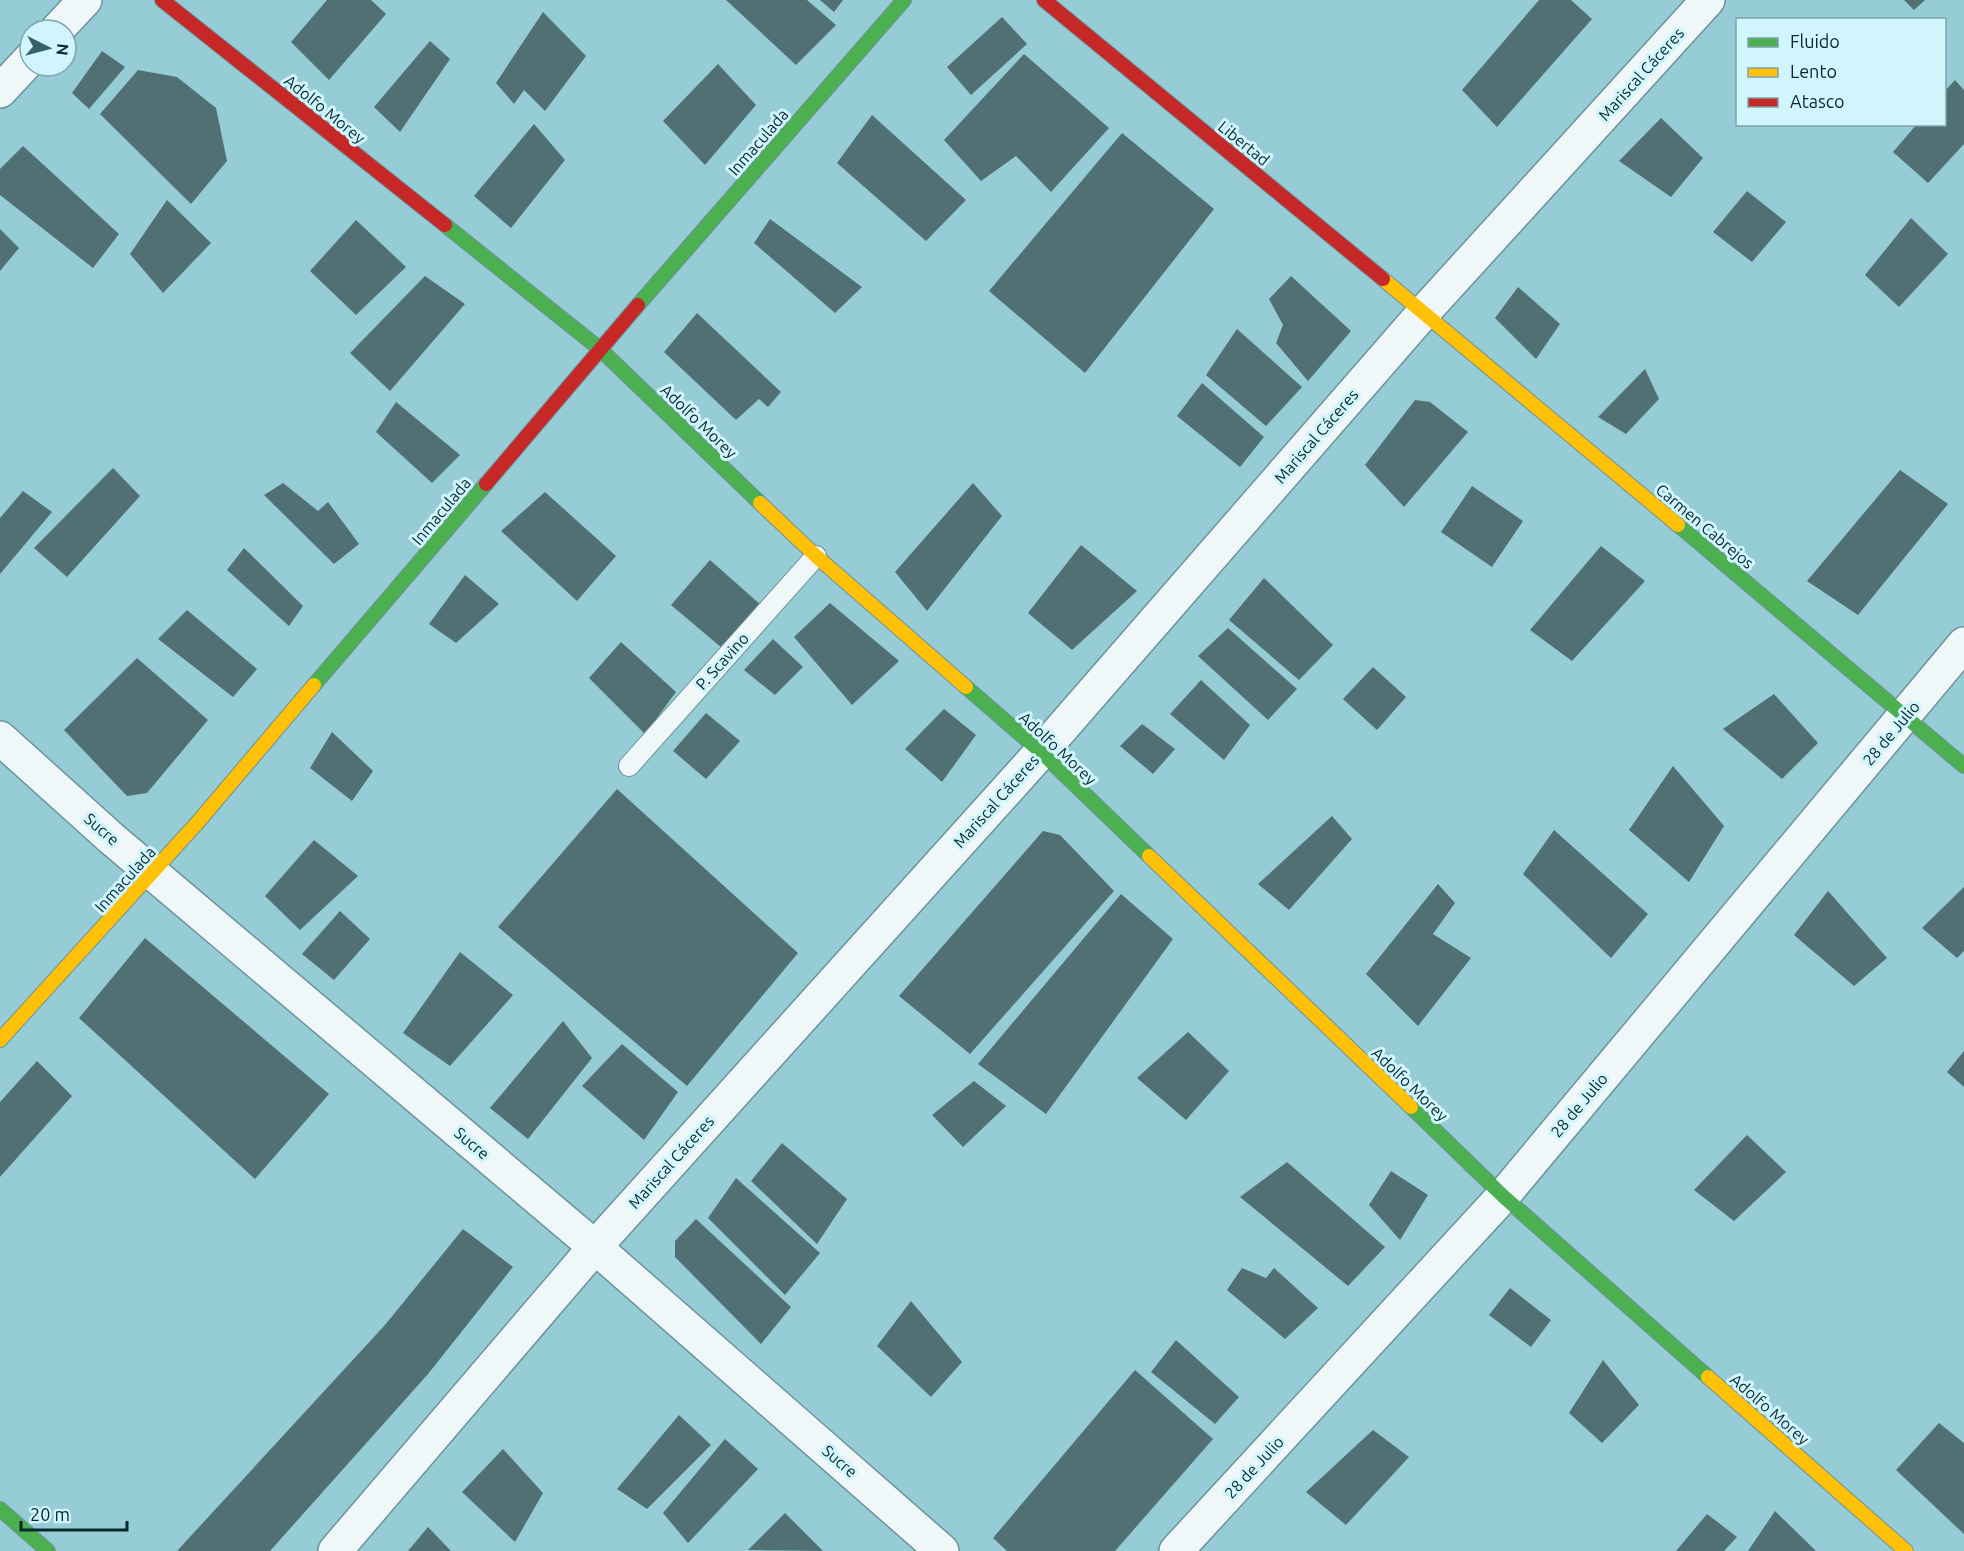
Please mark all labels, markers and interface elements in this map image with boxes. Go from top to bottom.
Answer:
north arrow [18,18,78,78]
legend [1736,18,1946,126]
street label: Mariscal Cáceres [1595,24,1687,124]
text: Fluido [1790,31,1840,51]
text: N [53,43,72,56]
text: Lento [1790,61,1837,81]
street label: Adolfo Morey [281,71,369,147]
text: Atasco [1790,91,1845,111]
street label: Inmaculada [724,105,792,179]
street label: Libertad [1215,117,1273,169]
street label: Adolfo Morey [657,380,741,462]
street label: Mariscal Cáceres [1270,385,1362,487]
street label: Inmaculada [408,474,474,548]
street label: Carmen Cabrejos [1652,480,1758,572]
street label: P. Scavino [692,629,752,693]
street label: 28 de Julio [1859,697,1923,769]
street label: Adolfo Morey [1016,708,1100,788]
street label: Mariscal Cáceres [950,751,1042,851]
street label: Sucre [81,809,123,849]
street label: Inmaculada [91,843,159,915]
street label: Adolfo Morey [1368,1043,1452,1125]
street label: 28 de Julio [1547,1069,1611,1141]
street label: Mariscal Cáceres [625,1112,717,1212]
street label: Sucre [451,1123,493,1163]
street label: Adolfo Morey [1727,1370,1813,1448]
street label: 28 de Julio [1221,1432,1287,1502]
street label: Sucre [819,1441,861,1481]
scale bar [21,1494,128,1532]
text: 20 m [30,1504,70,1524]

